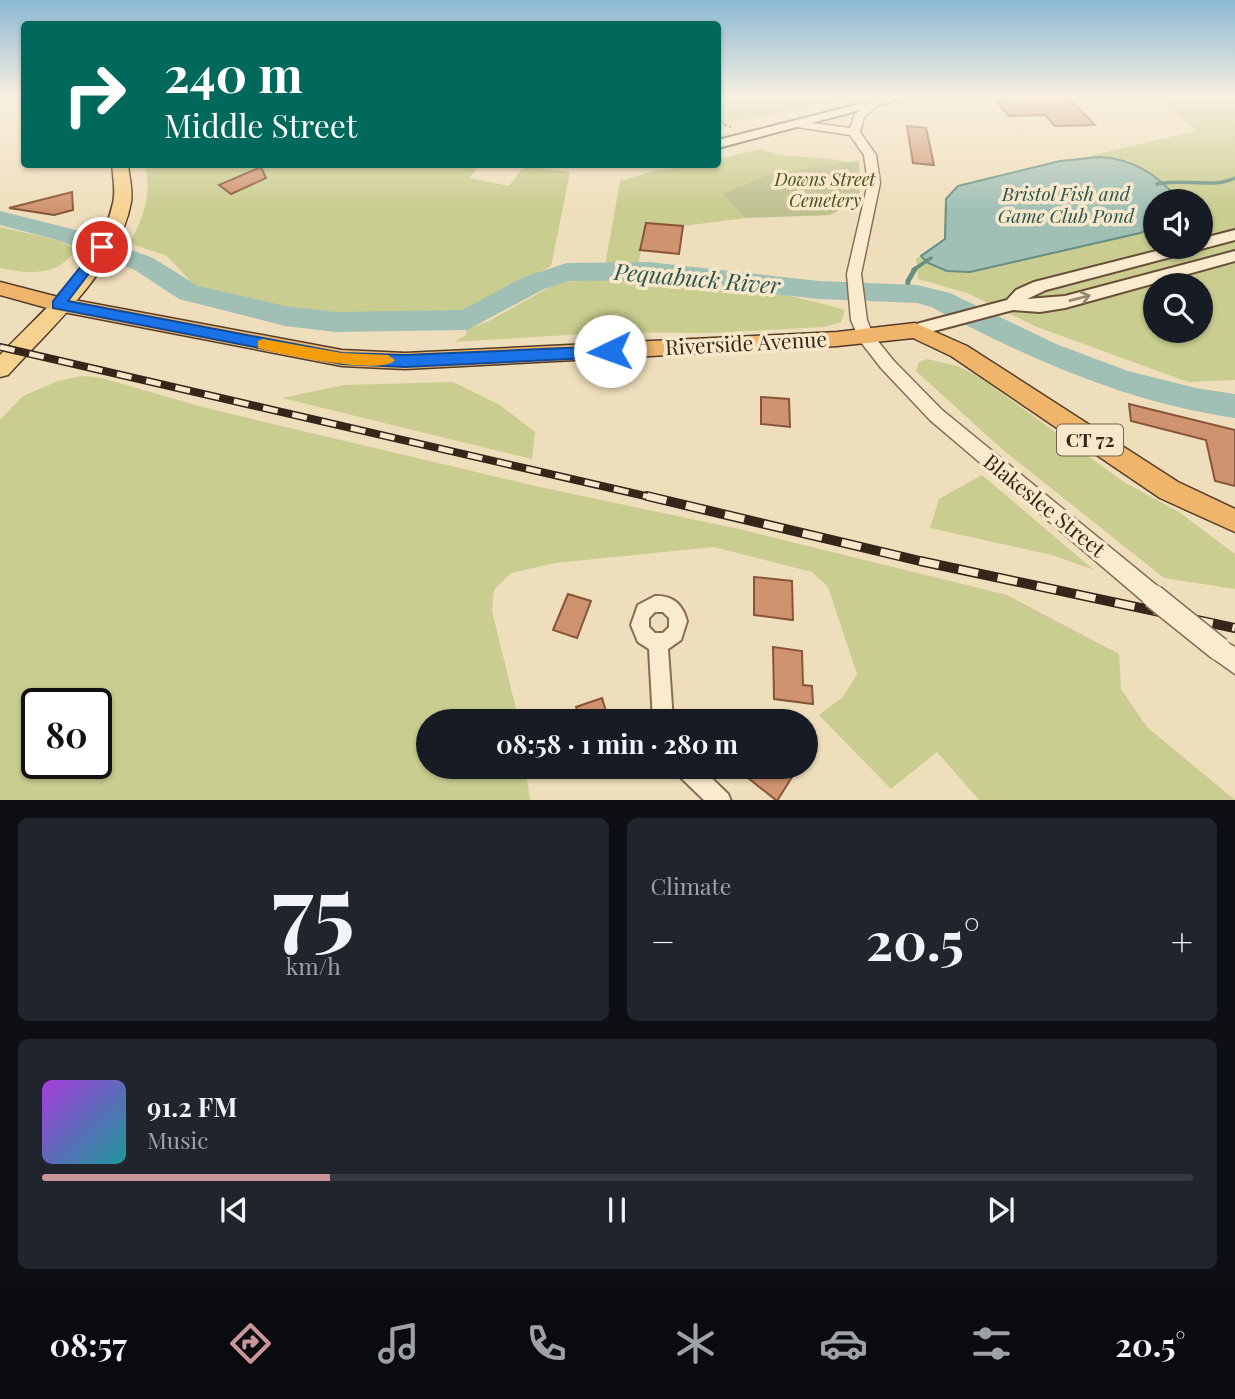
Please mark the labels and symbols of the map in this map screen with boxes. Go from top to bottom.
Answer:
park label: Downs Street Cemetery [774,167,876,212]
water label: Bristol Fish and Game Club Pond [998,180,1135,228]
pin [72,217,132,277]
water label: Pequabuck River [612,255,783,300]
one-way arrow [1068,291,1091,304]
position arrow [573,314,647,388]
street label: Riverside Avenue [664,324,828,360]
road number: CT 72 [1057,424,1123,456]
street label: Blakeslee Street [979,447,1112,563]
speed limit sign: 80 [21,688,112,779]

